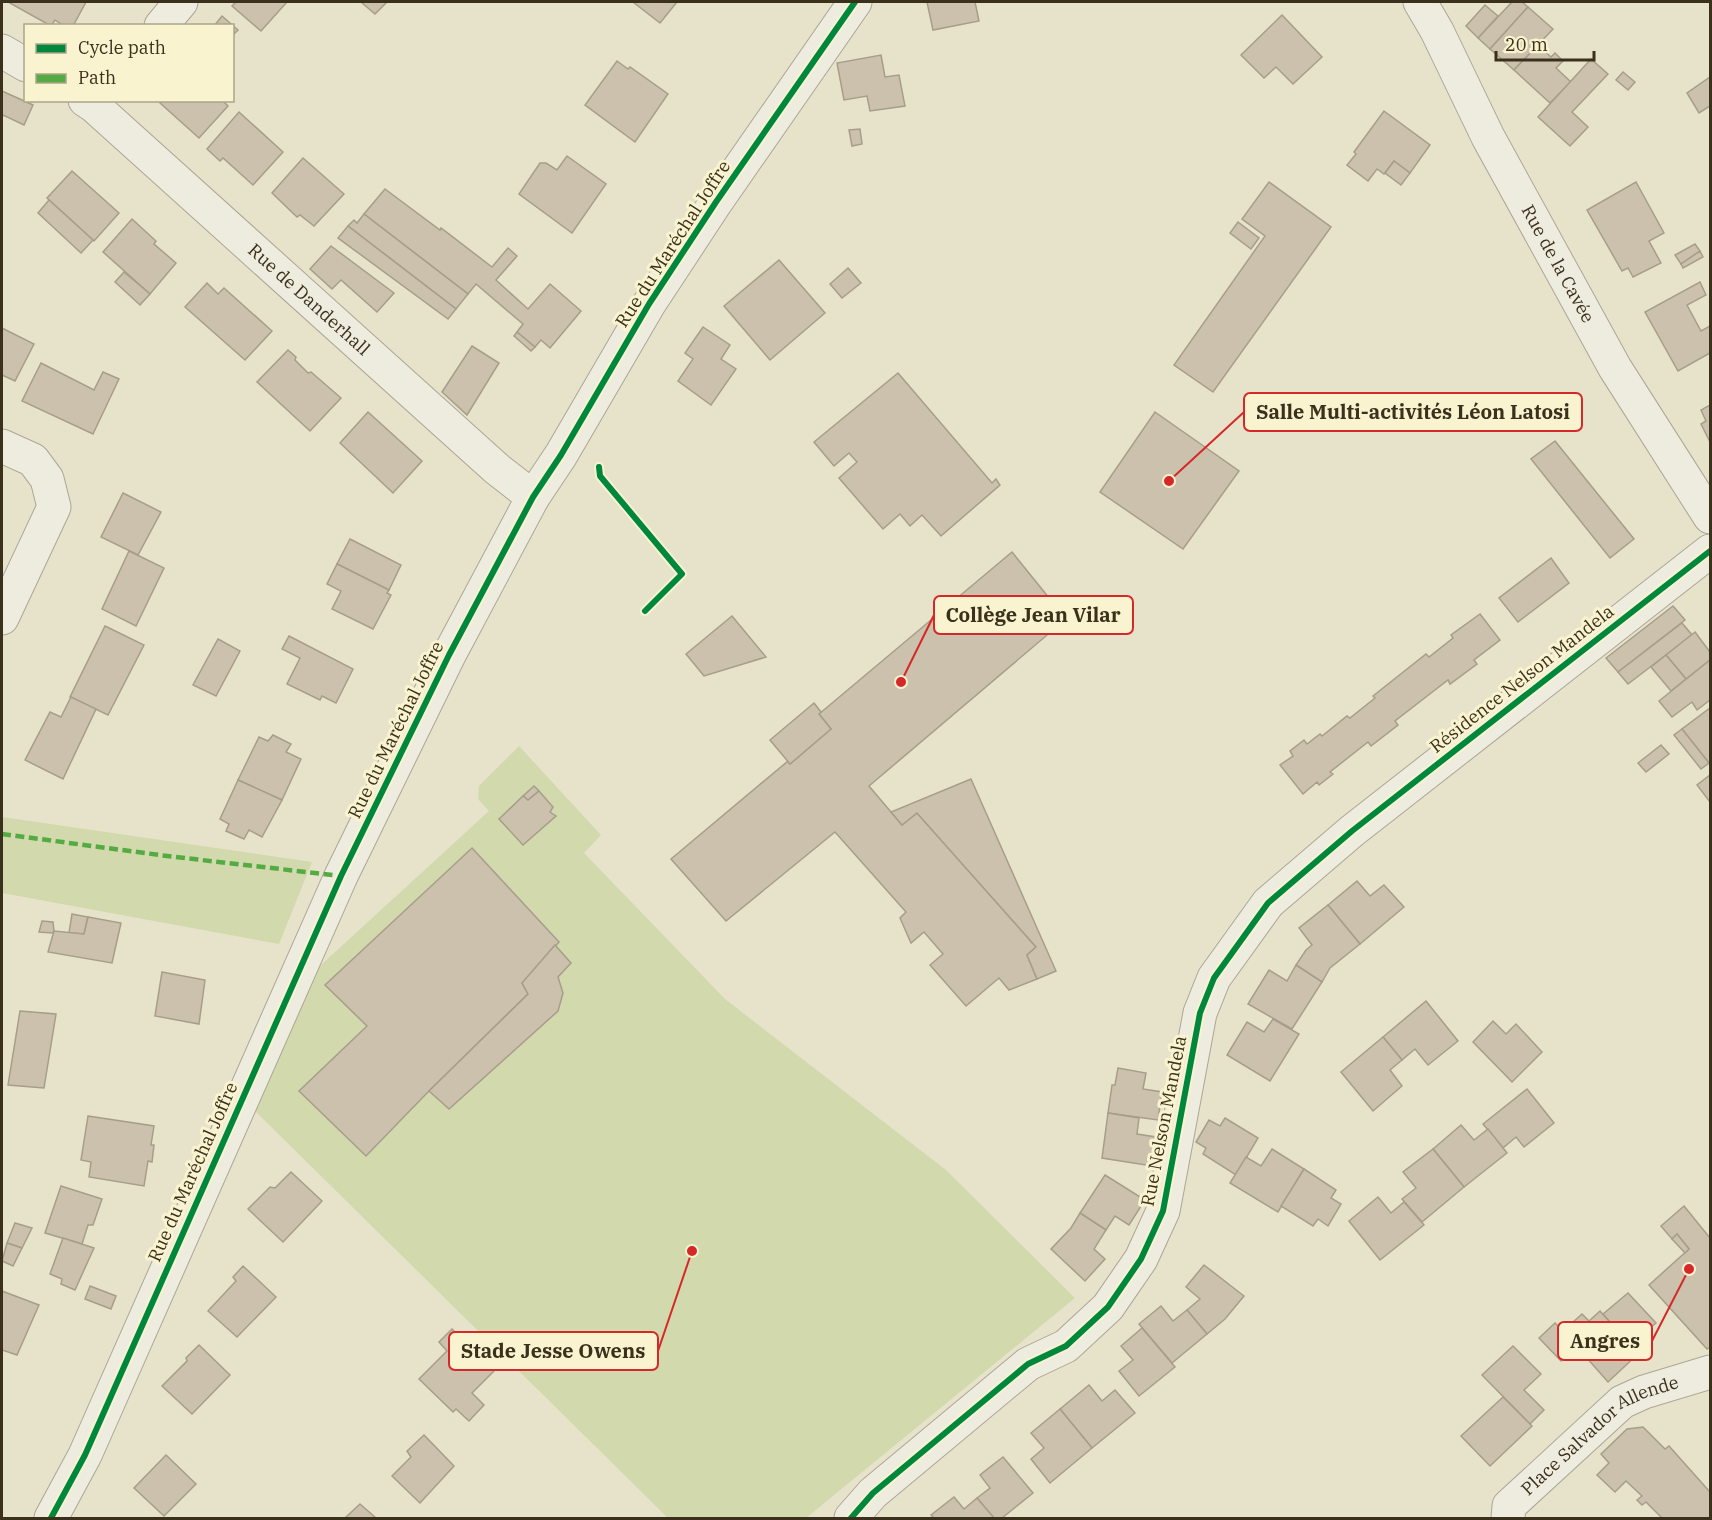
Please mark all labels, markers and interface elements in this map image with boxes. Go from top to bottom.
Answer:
legend [24,24,234,102]
scale bar [1496,24,1594,62]
text: 20 m [1505,33,1548,56]
text: Cycle path [78,36,166,59]
text: Path [78,66,116,89]
street label: Rue du Maréchal Joffre [610,156,735,331]
street label: Rue de la Cavée [1517,201,1600,327]
street label: Rue de Danderhall [243,238,375,360]
callout: Salle Multi-activités Léon Latosi [1244,393,1582,431]
text: Salle Multi-activités Léon Latosi [1256,398,1570,425]
callout: Collège Jean Vilar [934,596,1133,634]
street label: Résidence Nelson Mandela [1425,599,1618,758]
text: Collège Jean Vilar [945,601,1121,628]
street label: Rue du Maréchal Joffre [343,637,448,822]
street label: Rue Nelson Mandela [1136,1033,1191,1208]
street label: Rue du Maréchal Joffre [143,1078,243,1265]
callout: Angres [1558,1322,1652,1360]
text: Angres [1570,1327,1640,1354]
callout: Stade Jesse Owens [449,1332,658,1370]
text: Stade Jesse Owens [461,1337,645,1364]
street label: Place Salvador Allende [1516,1370,1681,1500]

